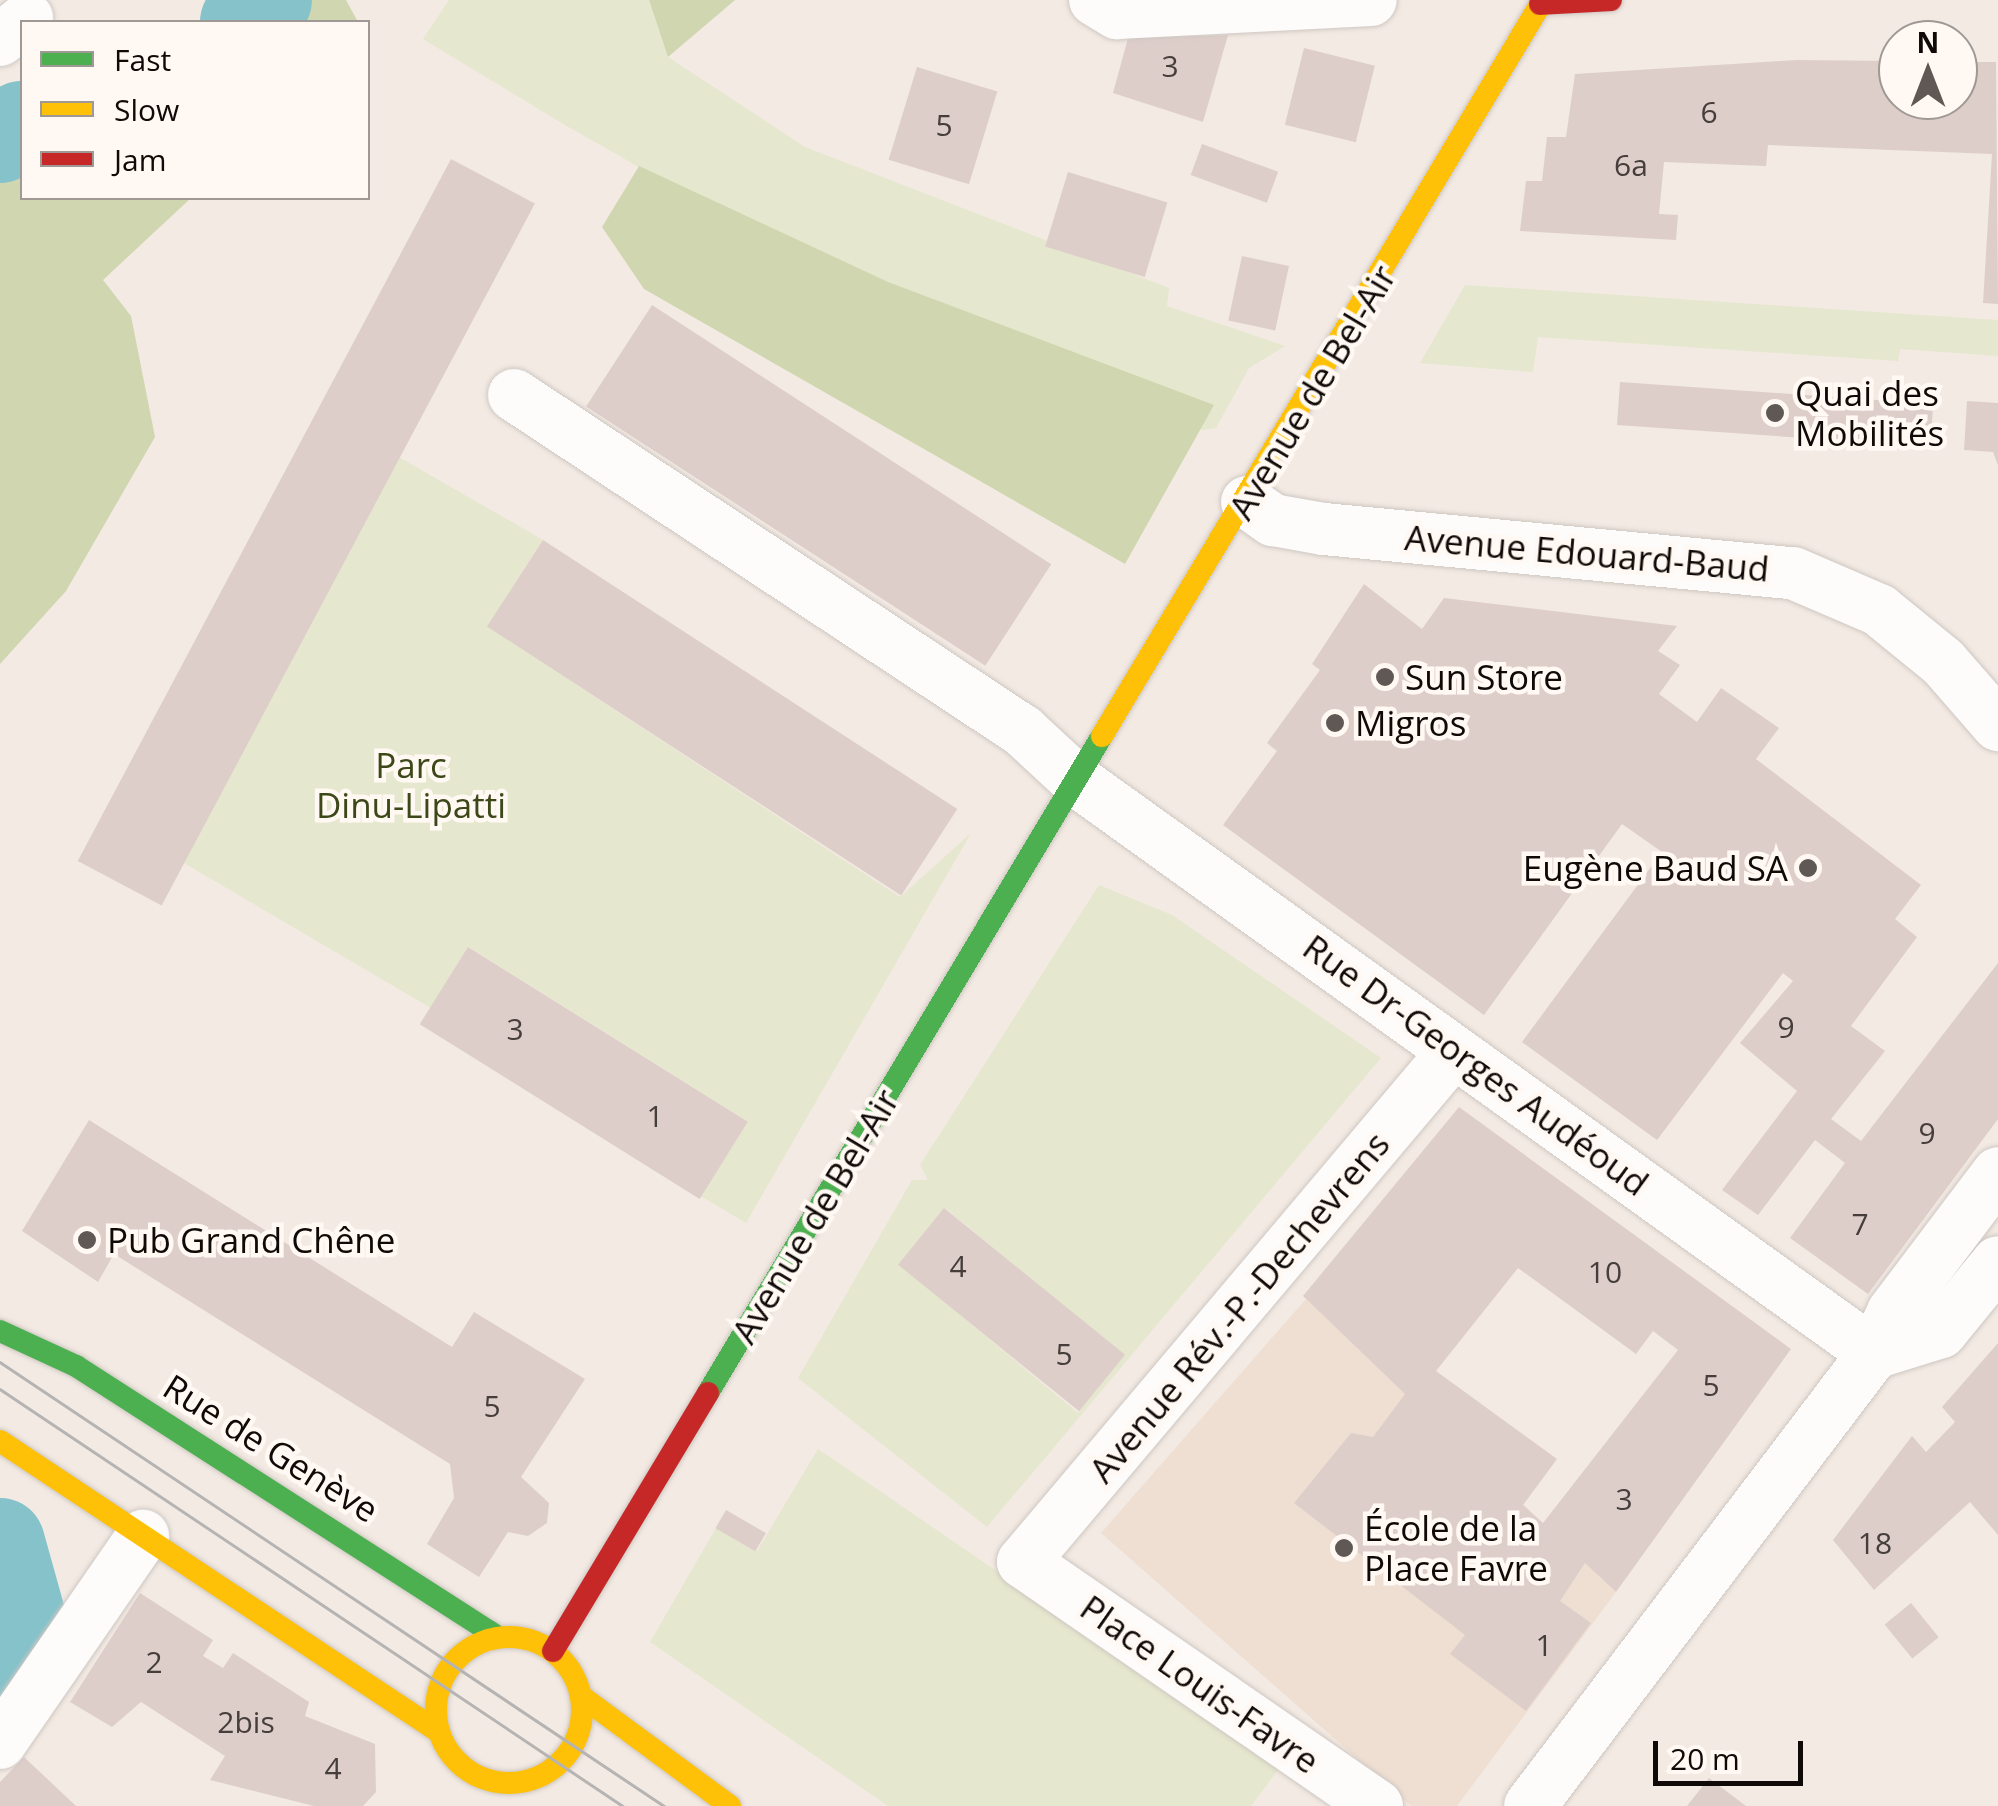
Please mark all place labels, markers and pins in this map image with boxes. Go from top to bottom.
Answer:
place label: Quai des Mobilités [1795,372,1944,454]
marker: Quai des Mobilités [1764,402,1786,424]
place label: Sun Store [1405,656,1563,698]
marker: Sun Store [1374,666,1396,688]
place label: Migros [1355,702,1466,744]
marker: Migros [1324,712,1346,734]
place label: Eugène Baud SA [1523,847,1788,889]
marker: Eugène Baud SA [1797,857,1819,879]
place label: Pub Grand Chêne [107,1219,395,1261]
marker: Pub Grand Chêne [76,1229,98,1251]
place label: École de la Place Favre [1364,1507,1548,1589]
marker: École de la Place Favre [1333,1537,1355,1559]

